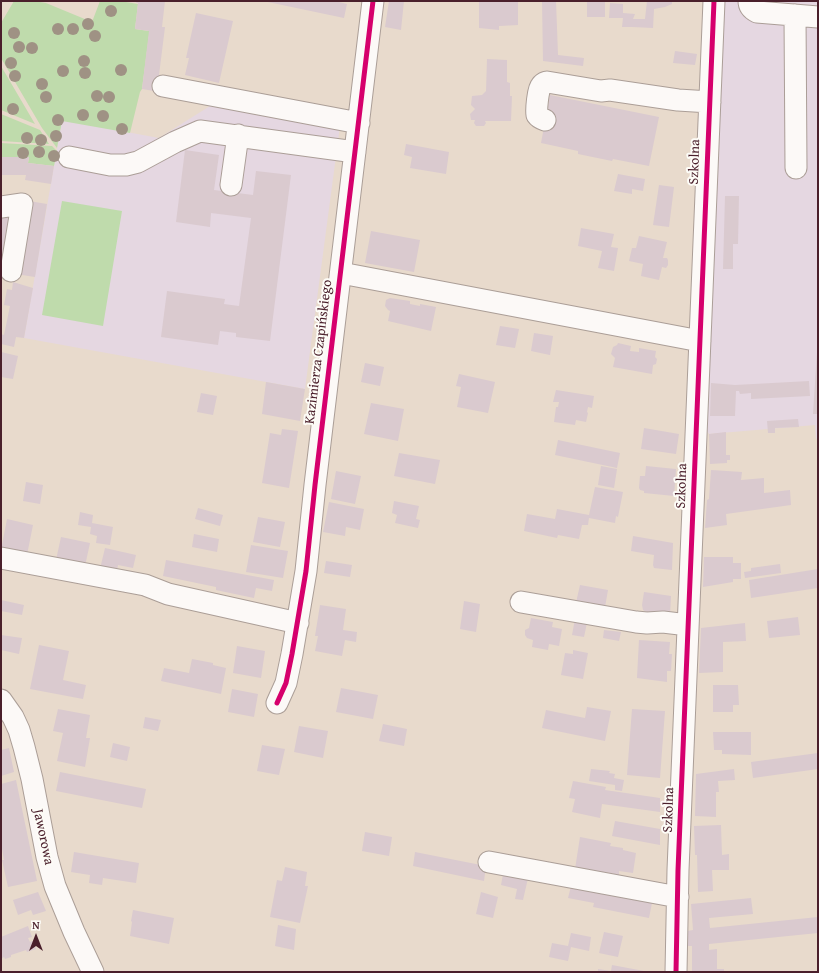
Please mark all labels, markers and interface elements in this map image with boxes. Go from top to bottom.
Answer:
street label: Szkolna [686,139,704,185]
street label: Kazimierza Czapińskiego [302,279,336,425]
street label: Szkolna [673,463,691,509]
street label: Szkolna [660,787,678,833]
street label: Jaworowa [29,808,57,866]
north arrow [16,917,56,957]
text: N [32,917,40,933]

